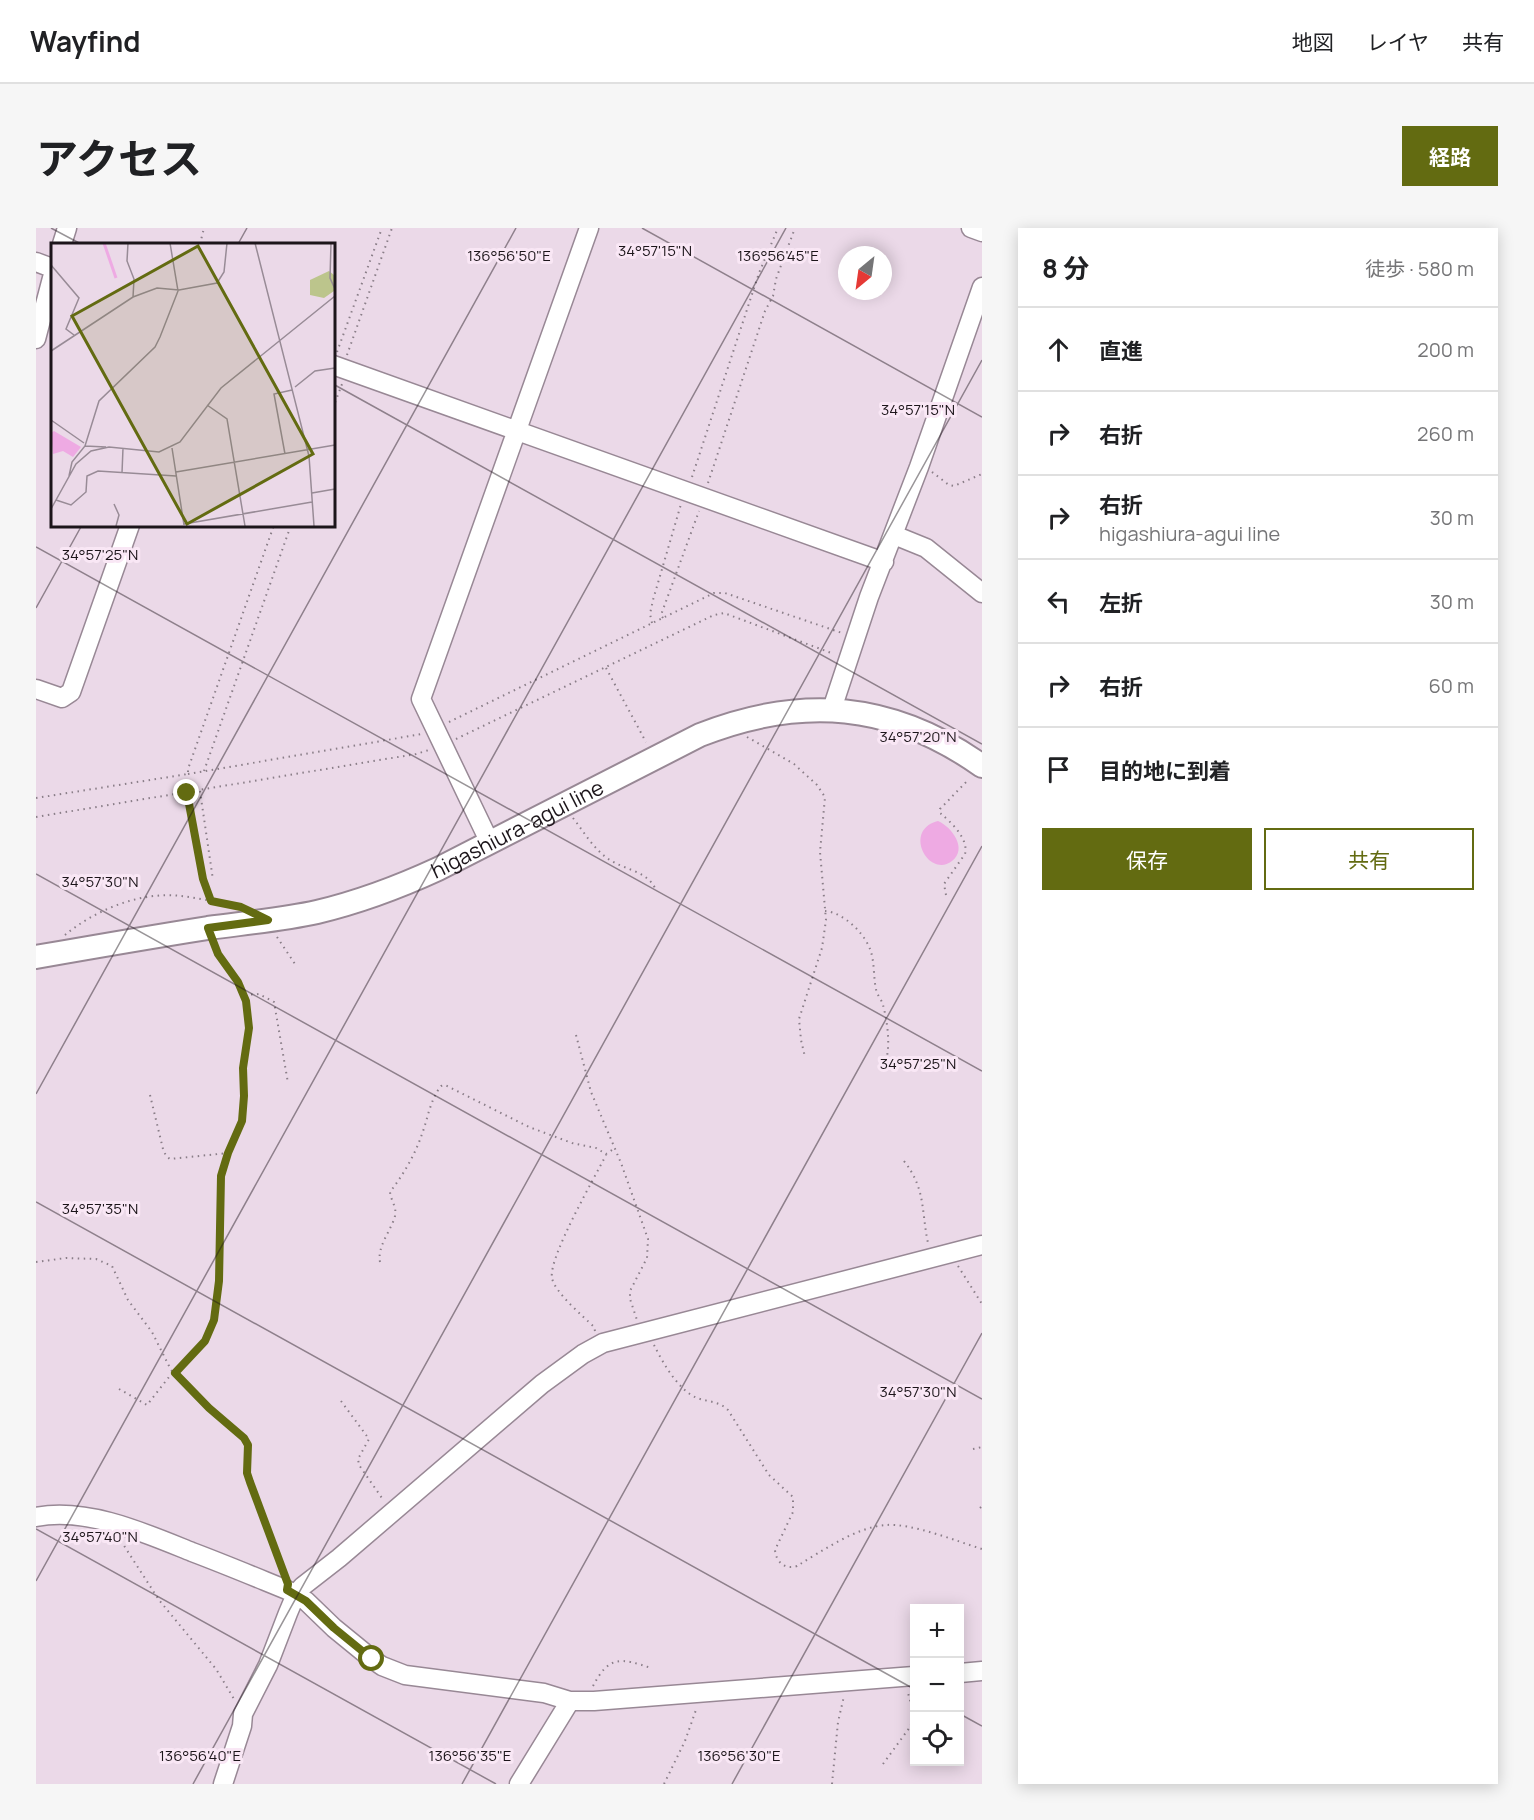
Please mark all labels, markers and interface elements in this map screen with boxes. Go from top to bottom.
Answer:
text: Wayfind [30,22,140,60]
text: 地図 [1292,28,1334,56]
text: レイヤ [1367,28,1429,56]
text: 共有 [1462,28,1504,56]
button: 経路 [1402,126,1498,186]
text: アクセス [36,129,202,187]
text: 34°57'15"N [618,240,692,261]
inset map [51,243,334,526]
text: 136°56'50"E [467,245,551,266]
text: 136°56'45"E [737,245,819,266]
north arrow [838,246,892,300]
text: 8 分 [1042,250,1089,286]
text: 徒歩 · 580 m [1365,255,1474,282]
icon: ahead [1042,333,1075,366]
text: 直進 [1099,336,1143,366]
text: 200 m [1417,336,1474,363]
text: 34°57'15"N [881,399,955,420]
icon: right [1042,417,1075,450]
text: 右折 [1099,420,1143,450]
text: 260 m [1417,420,1474,447]
text: 右折 [1099,490,1143,520]
icon: right [1042,501,1075,534]
text: 30 m [1430,504,1474,531]
text: higashiura-agui line [1099,520,1280,547]
text: 34°57'25"N [62,544,138,565]
icon: left [1042,585,1075,618]
text: 左折 [1099,588,1143,618]
text: 30 m [1430,588,1474,615]
icon: right [1042,669,1075,702]
text: 右折 [1099,672,1143,702]
text: 60 m [1428,672,1474,699]
text: 34°57'20"N [879,726,957,747]
icon: arrive [1042,753,1075,786]
text: 目的地に到着 [1099,756,1231,786]
street label: higashiura-agui line [426,773,608,884]
route end [173,779,199,805]
button: 保存 [1042,828,1252,890]
button: 共有 [1264,828,1474,890]
text: 34°57'30"N [62,871,138,892]
text: 34°57'25"N [880,1053,956,1074]
text: 34°57'35"N [62,1198,138,1219]
text: 34°57'30"N [880,1381,956,1402]
text: 34°57'40"N [62,1526,138,1547]
map controls [910,1604,964,1766]
button: + [910,1604,964,1658]
route start [358,1645,384,1671]
button: − [910,1658,964,1712]
button: locate [910,1712,964,1766]
text: 136°56'40"E [159,1745,241,1766]
text: 136°56'35"E [429,1745,511,1766]
text: 136°56'30"E [697,1745,781,1766]

